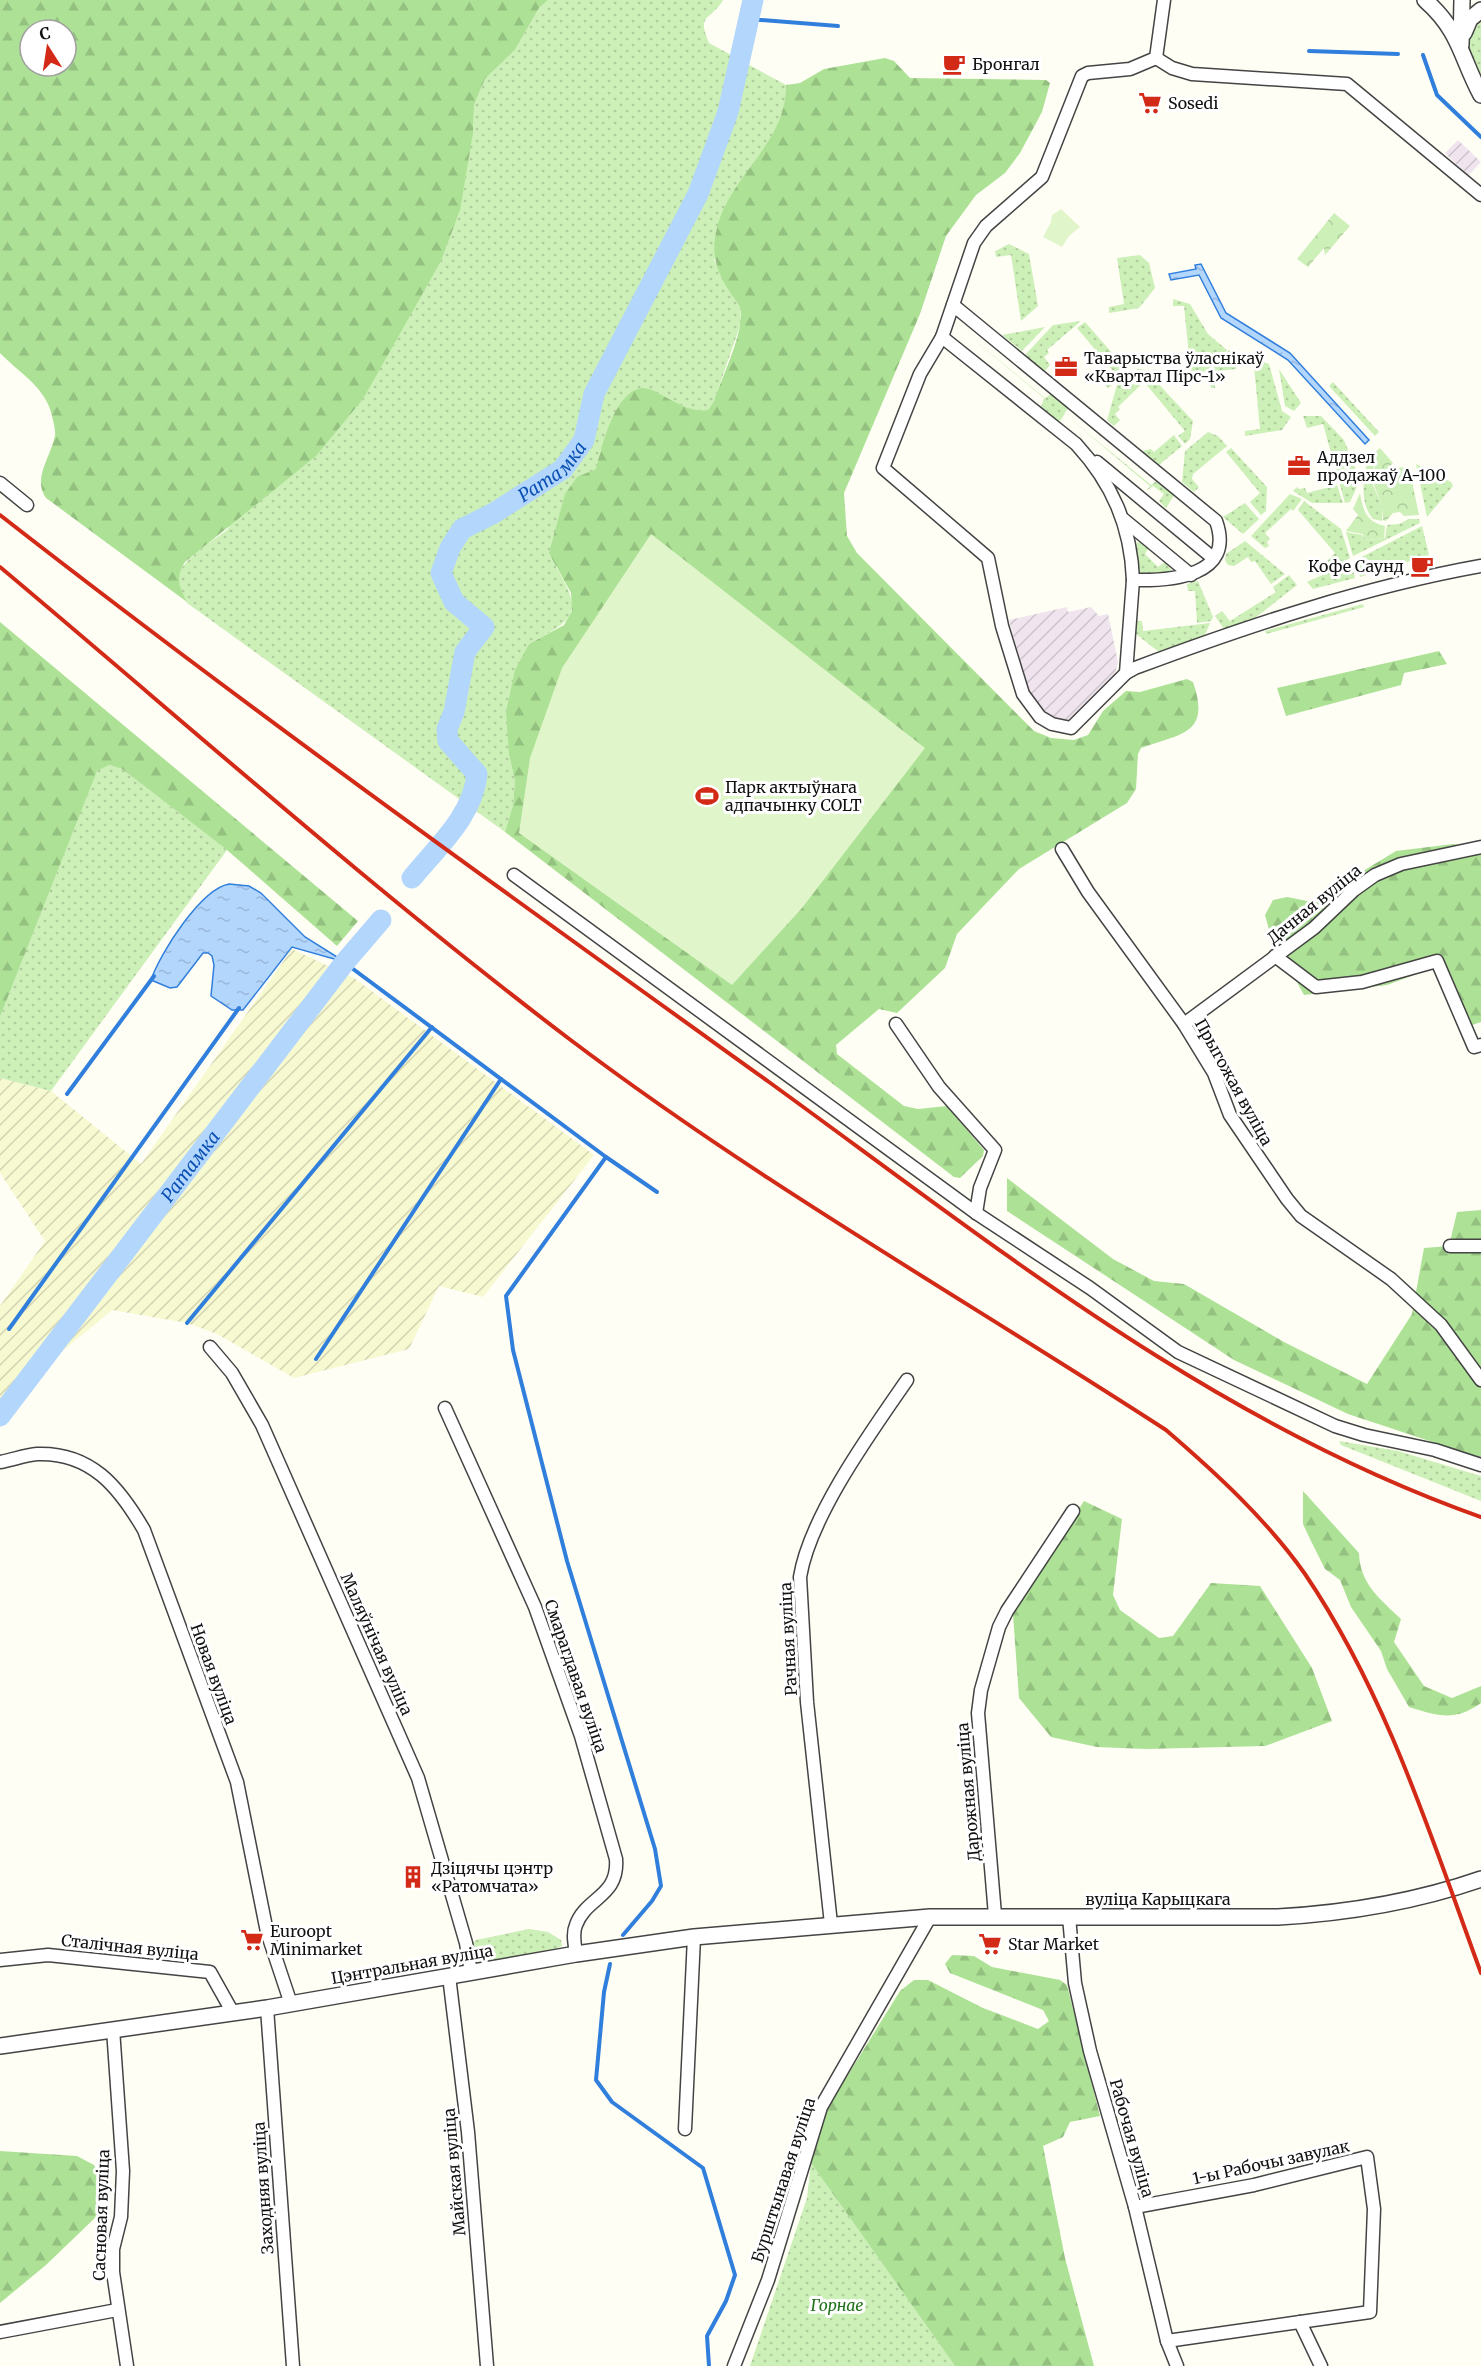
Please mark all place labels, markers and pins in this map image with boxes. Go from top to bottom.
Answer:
cafe icon: Бронгал [941,51,967,77]
place label: Бронгал [972,54,1040,74]
supermarket icon: Sosedi [1137,90,1163,116]
place label: Sosedi [1168,93,1218,113]
place label: Таварыства ўласнікаў «Квартал Пірс-1» [1084,348,1265,386]
office icon: Таварыства ўласнікаў «Квартал Пірс-1» [1053,354,1079,380]
place label: Аддзел продажаў А-100 [1316,447,1446,485]
office icon: Аддзел продажаў А-100 [1286,453,1312,479]
cafe icon: Кофе Саунд [1409,553,1435,579]
place label: Кофе Саунд [1308,556,1404,576]
place label: Парк актыўнага адпачынку COLT [725,777,862,815]
sports icon: Парк актыўнага адпачынку COLT [694,783,720,809]
place label: Дзіцячы цэнтр «Ратомчата» [431,1858,553,1896]
building icon: Дзіцячы цэнтр «Ратомчата» [400,1864,426,1890]
place label: Euroopt Minimarket [270,1921,363,1959]
supermarket icon: Euroopt Minimarket [239,1927,265,1953]
supermarket icon: Star Market [977,1931,1003,1957]
place label: Star Market [1008,1934,1100,1954]

